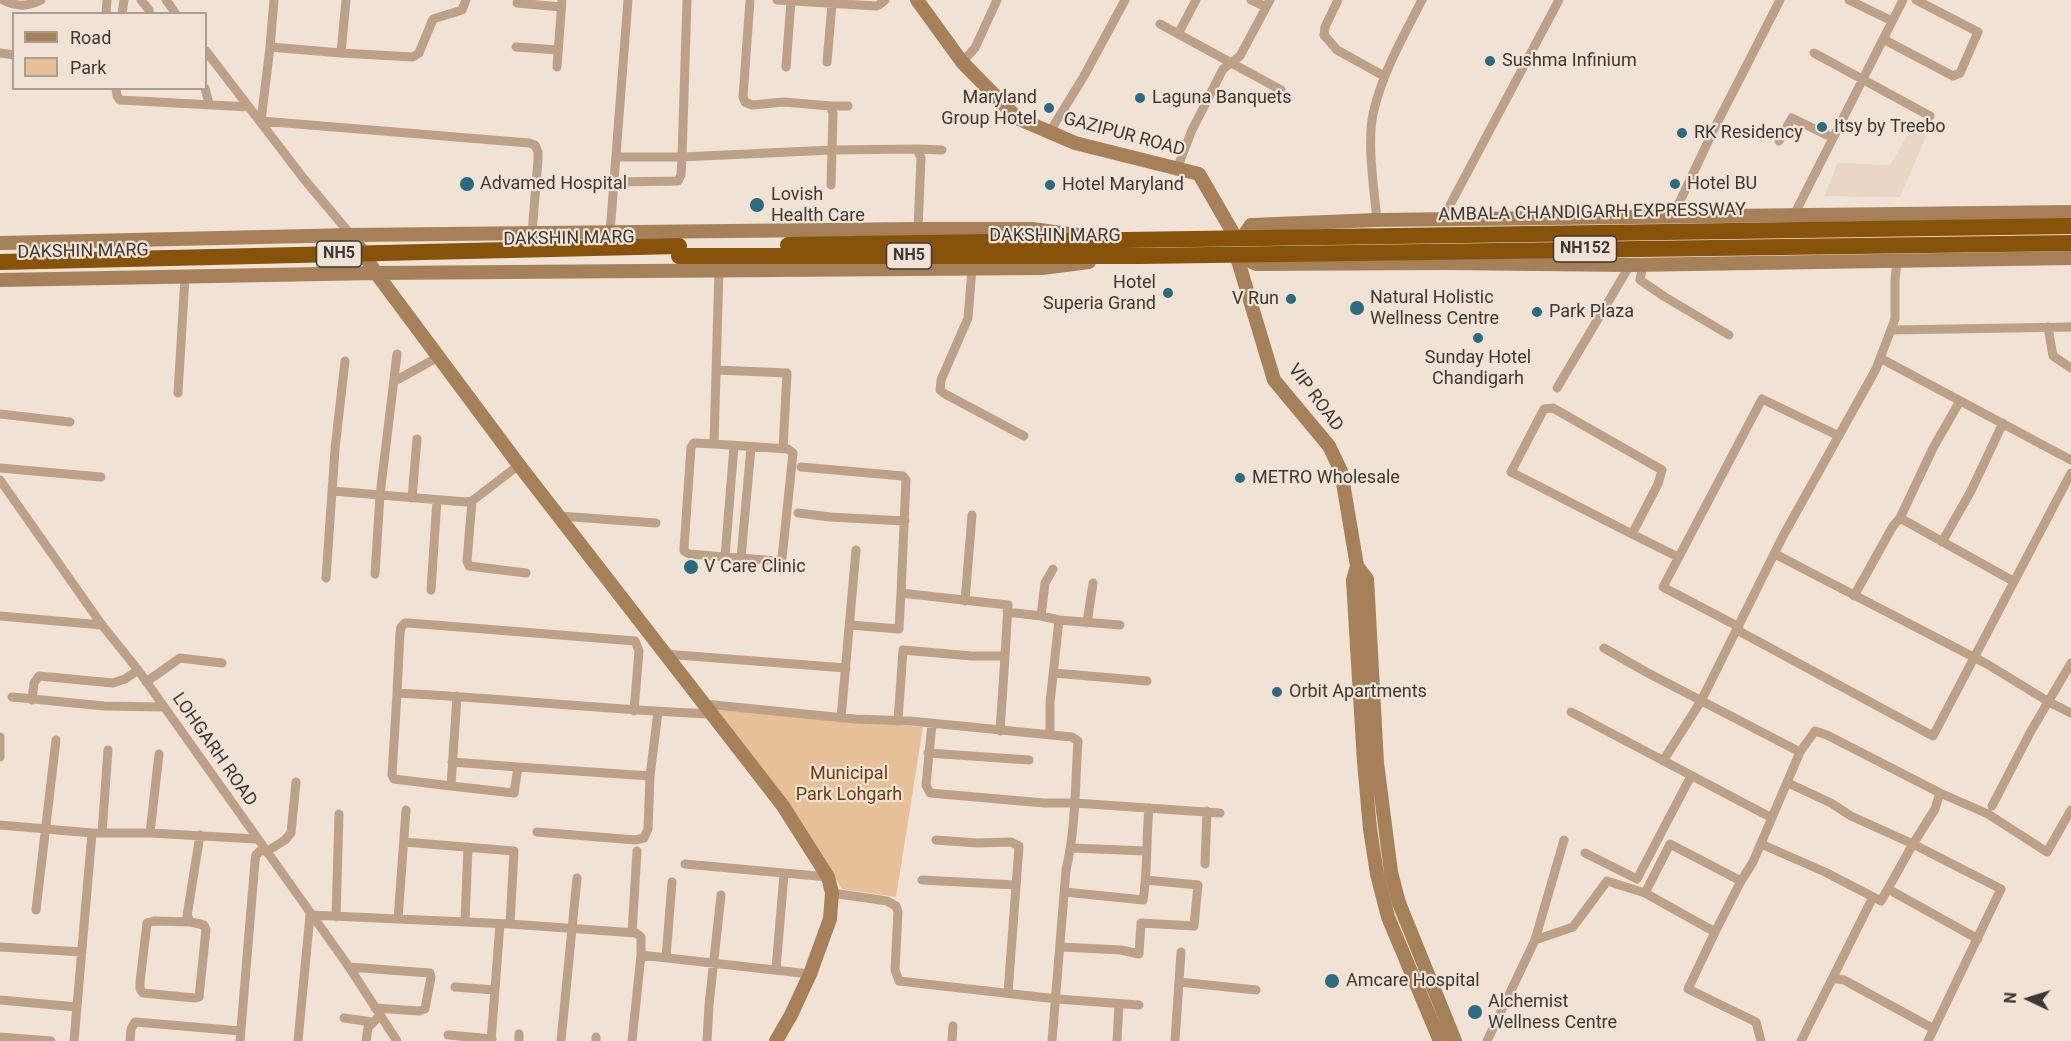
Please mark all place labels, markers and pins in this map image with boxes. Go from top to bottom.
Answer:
place label: Sushma Infinium [1502,50,1637,72]
marker: Sushma Infinium [1483,54,1497,68]
place label: Maryland Group Hotel [941,87,1037,130]
place label: Laguna Banquets [1152,87,1292,109]
marker: Laguna Banquets [1133,91,1147,105]
marker: Maryland Group Hotel [1042,101,1056,115]
place label: Itsy by Treebo [1834,116,1946,138]
marker: Itsy by Treebo [1815,120,1829,134]
place label: RK Residency [1694,122,1803,144]
marker: RK Residency [1675,126,1689,140]
place label: Advamed Hospital [480,173,627,195]
place label: Hotel BU [1687,173,1757,195]
place label: Hotel Maryland [1062,174,1184,196]
marker: Advamed Hospital [458,175,476,193]
marker: Hotel BU [1668,177,1682,191]
marker: Hotel Maryland [1043,178,1057,192]
place label: Lovish Health Care [771,184,865,226]
marker: Lovish Health Care [748,196,766,214]
place label: Hotel Superia Grand [1043,272,1156,314]
marker: Hotel Superia Grand [1161,286,1175,300]
place label: Natural Holistic Wellness Centre [1370,287,1499,330]
place label: V Run [1232,288,1279,310]
marker: V Run [1284,292,1298,306]
marker: Natural Holistic Wellness Centre [1348,299,1366,317]
place label: Park Plaza [1549,301,1634,323]
marker: Park Plaza [1530,305,1544,319]
marker: Sunday Hotel Chandigarh [1471,331,1485,345]
place label: Sunday Hotel Chandigarh [1425,347,1531,389]
place label: METRO Wholesale [1252,467,1400,489]
marker: METRO Wholesale [1233,471,1247,485]
place label: V Care Clinic [704,556,806,578]
marker: V Care Clinic [682,558,700,576]
place label: Orbit Apartments [1289,681,1427,703]
marker: Orbit Apartments [1270,685,1284,699]
place label: Amcare Hospital [1346,970,1480,992]
marker: Amcare Hospital [1323,972,1341,990]
place label: Alchemist Wellness Centre [1488,991,1617,1034]
marker: Alchemist Wellness Centre [1466,1003,1484,1021]

